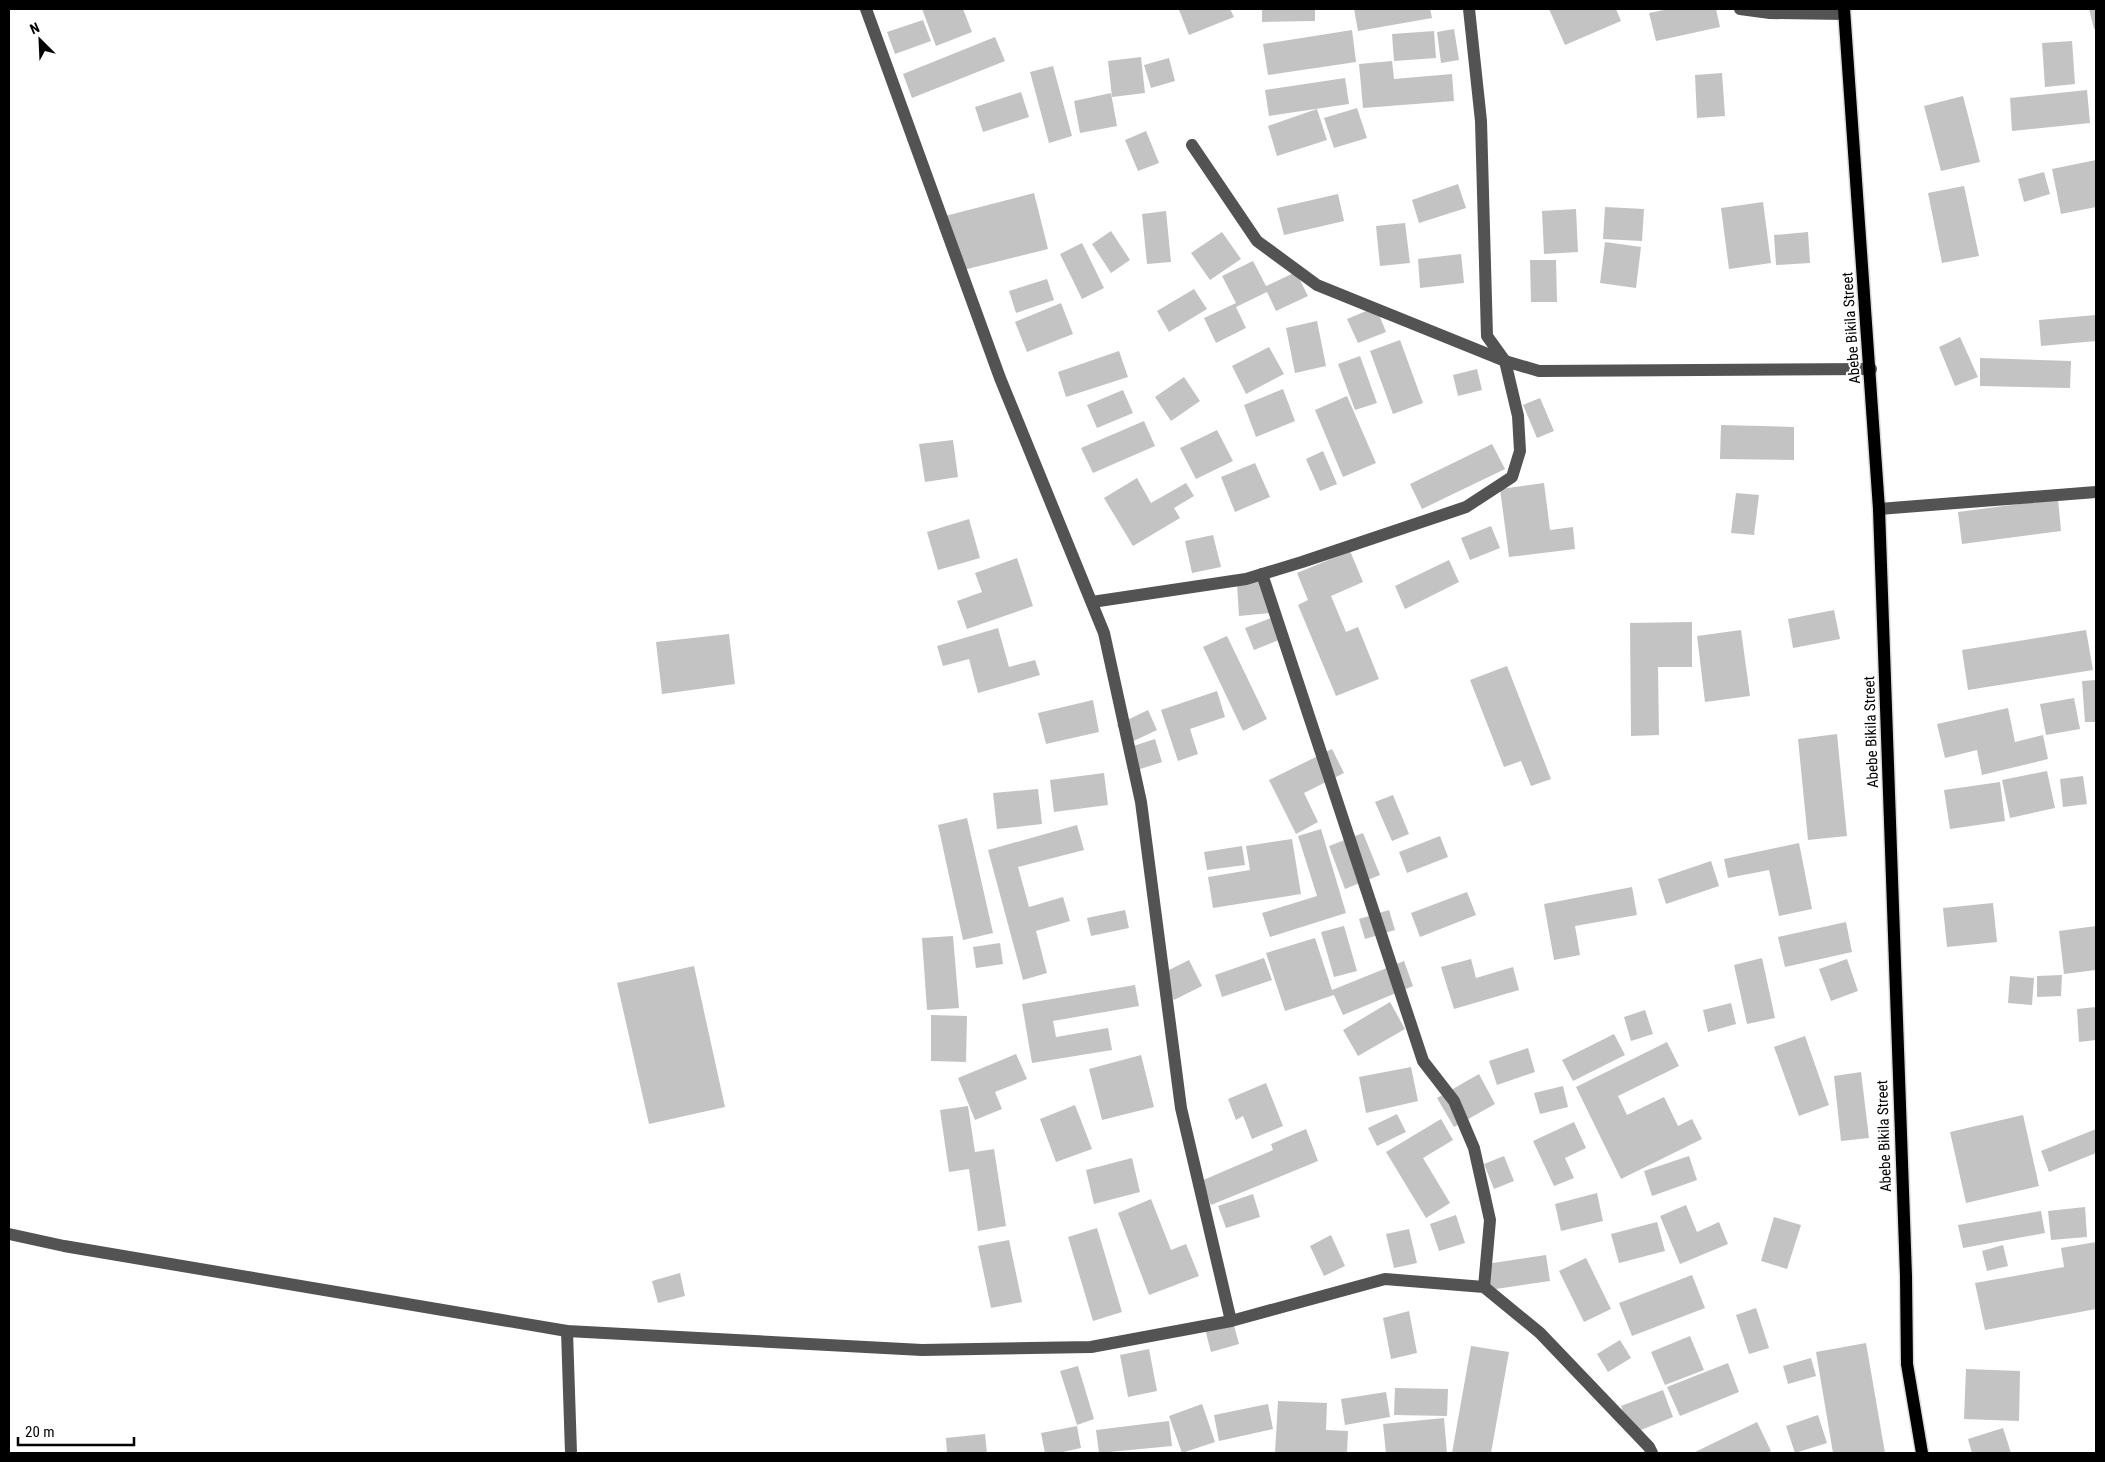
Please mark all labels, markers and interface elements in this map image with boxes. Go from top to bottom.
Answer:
north arrow [15,15,65,65]
text: N [28,19,42,37]
street label: Abebe Bikila Street [1838,272,1864,384]
street label: Abebe Bikila Street [1860,676,1882,788]
street label: Abebe Bikila Street [1873,1080,1895,1192]
scale bar [18,1414,134,1446]
text: 20 m [25,1423,55,1441]

